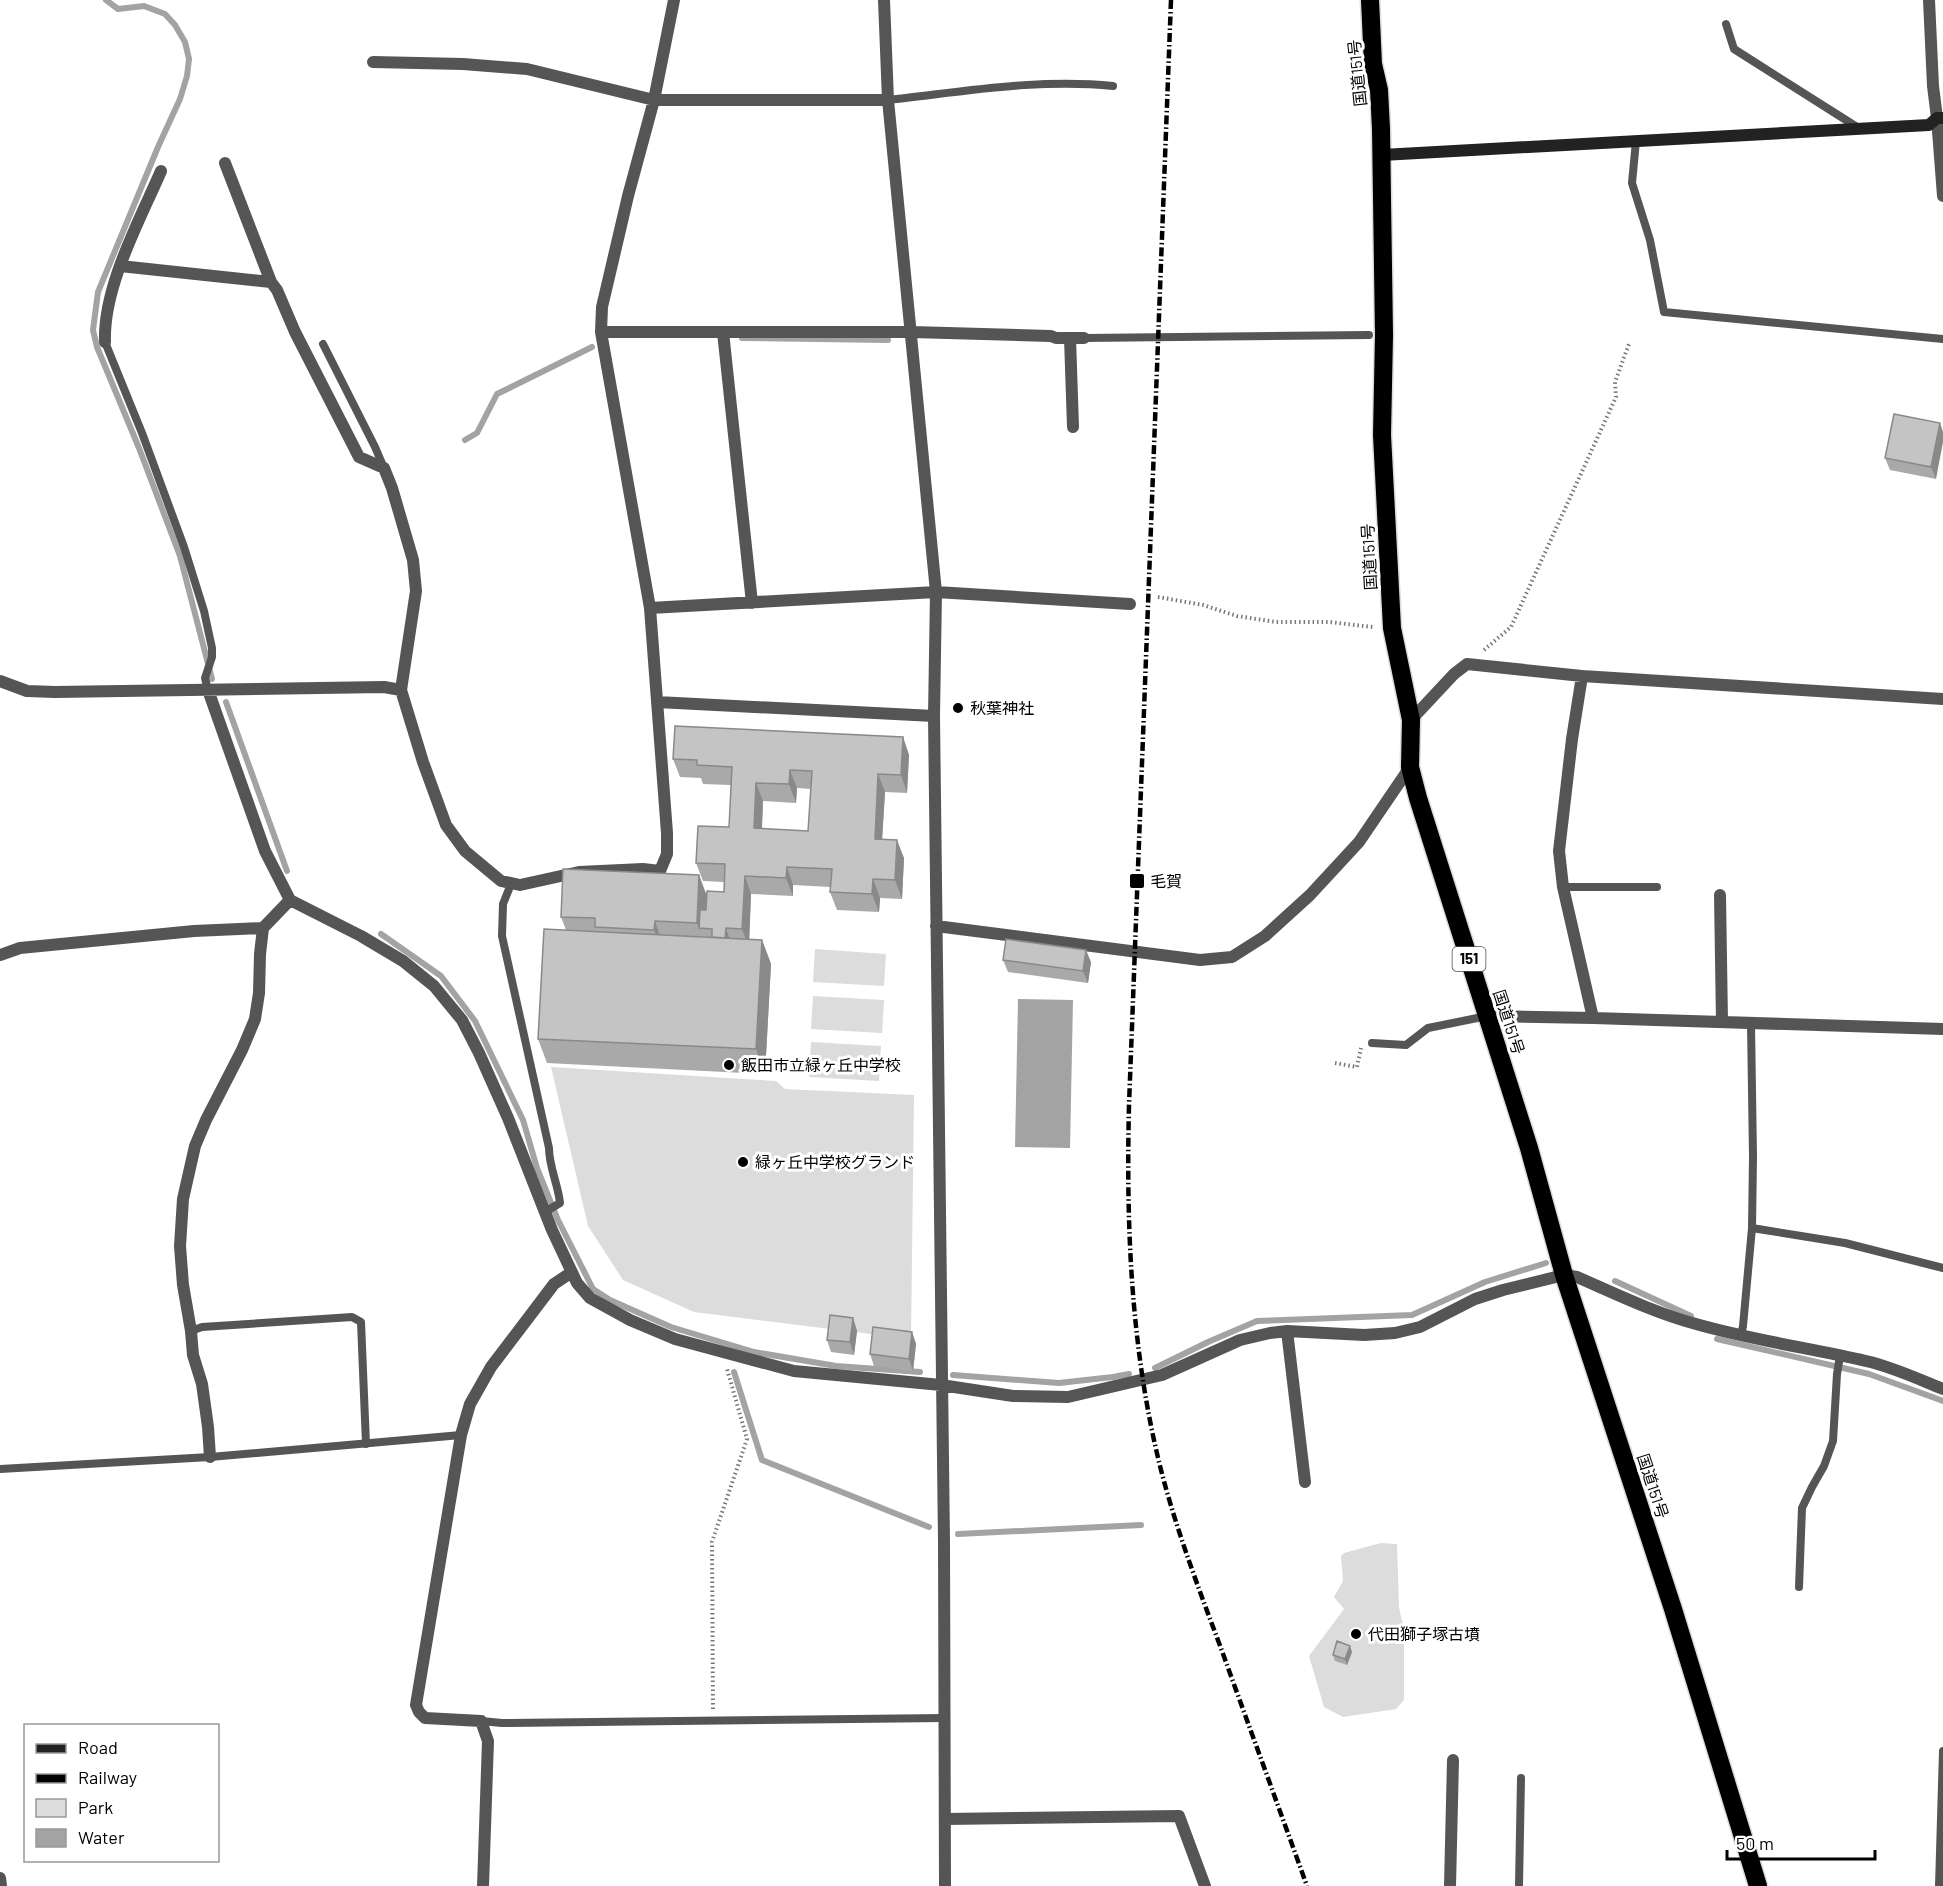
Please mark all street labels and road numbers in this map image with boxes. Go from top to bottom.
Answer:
street label: 国道151号 [1344,39,1369,107]
street label: 国道151号 [1357,523,1380,591]
road number: 151 [1452,947,1486,971]
street label: 国道151号 [1490,987,1529,1057]
street label: 国道151号 [1634,1451,1673,1521]

